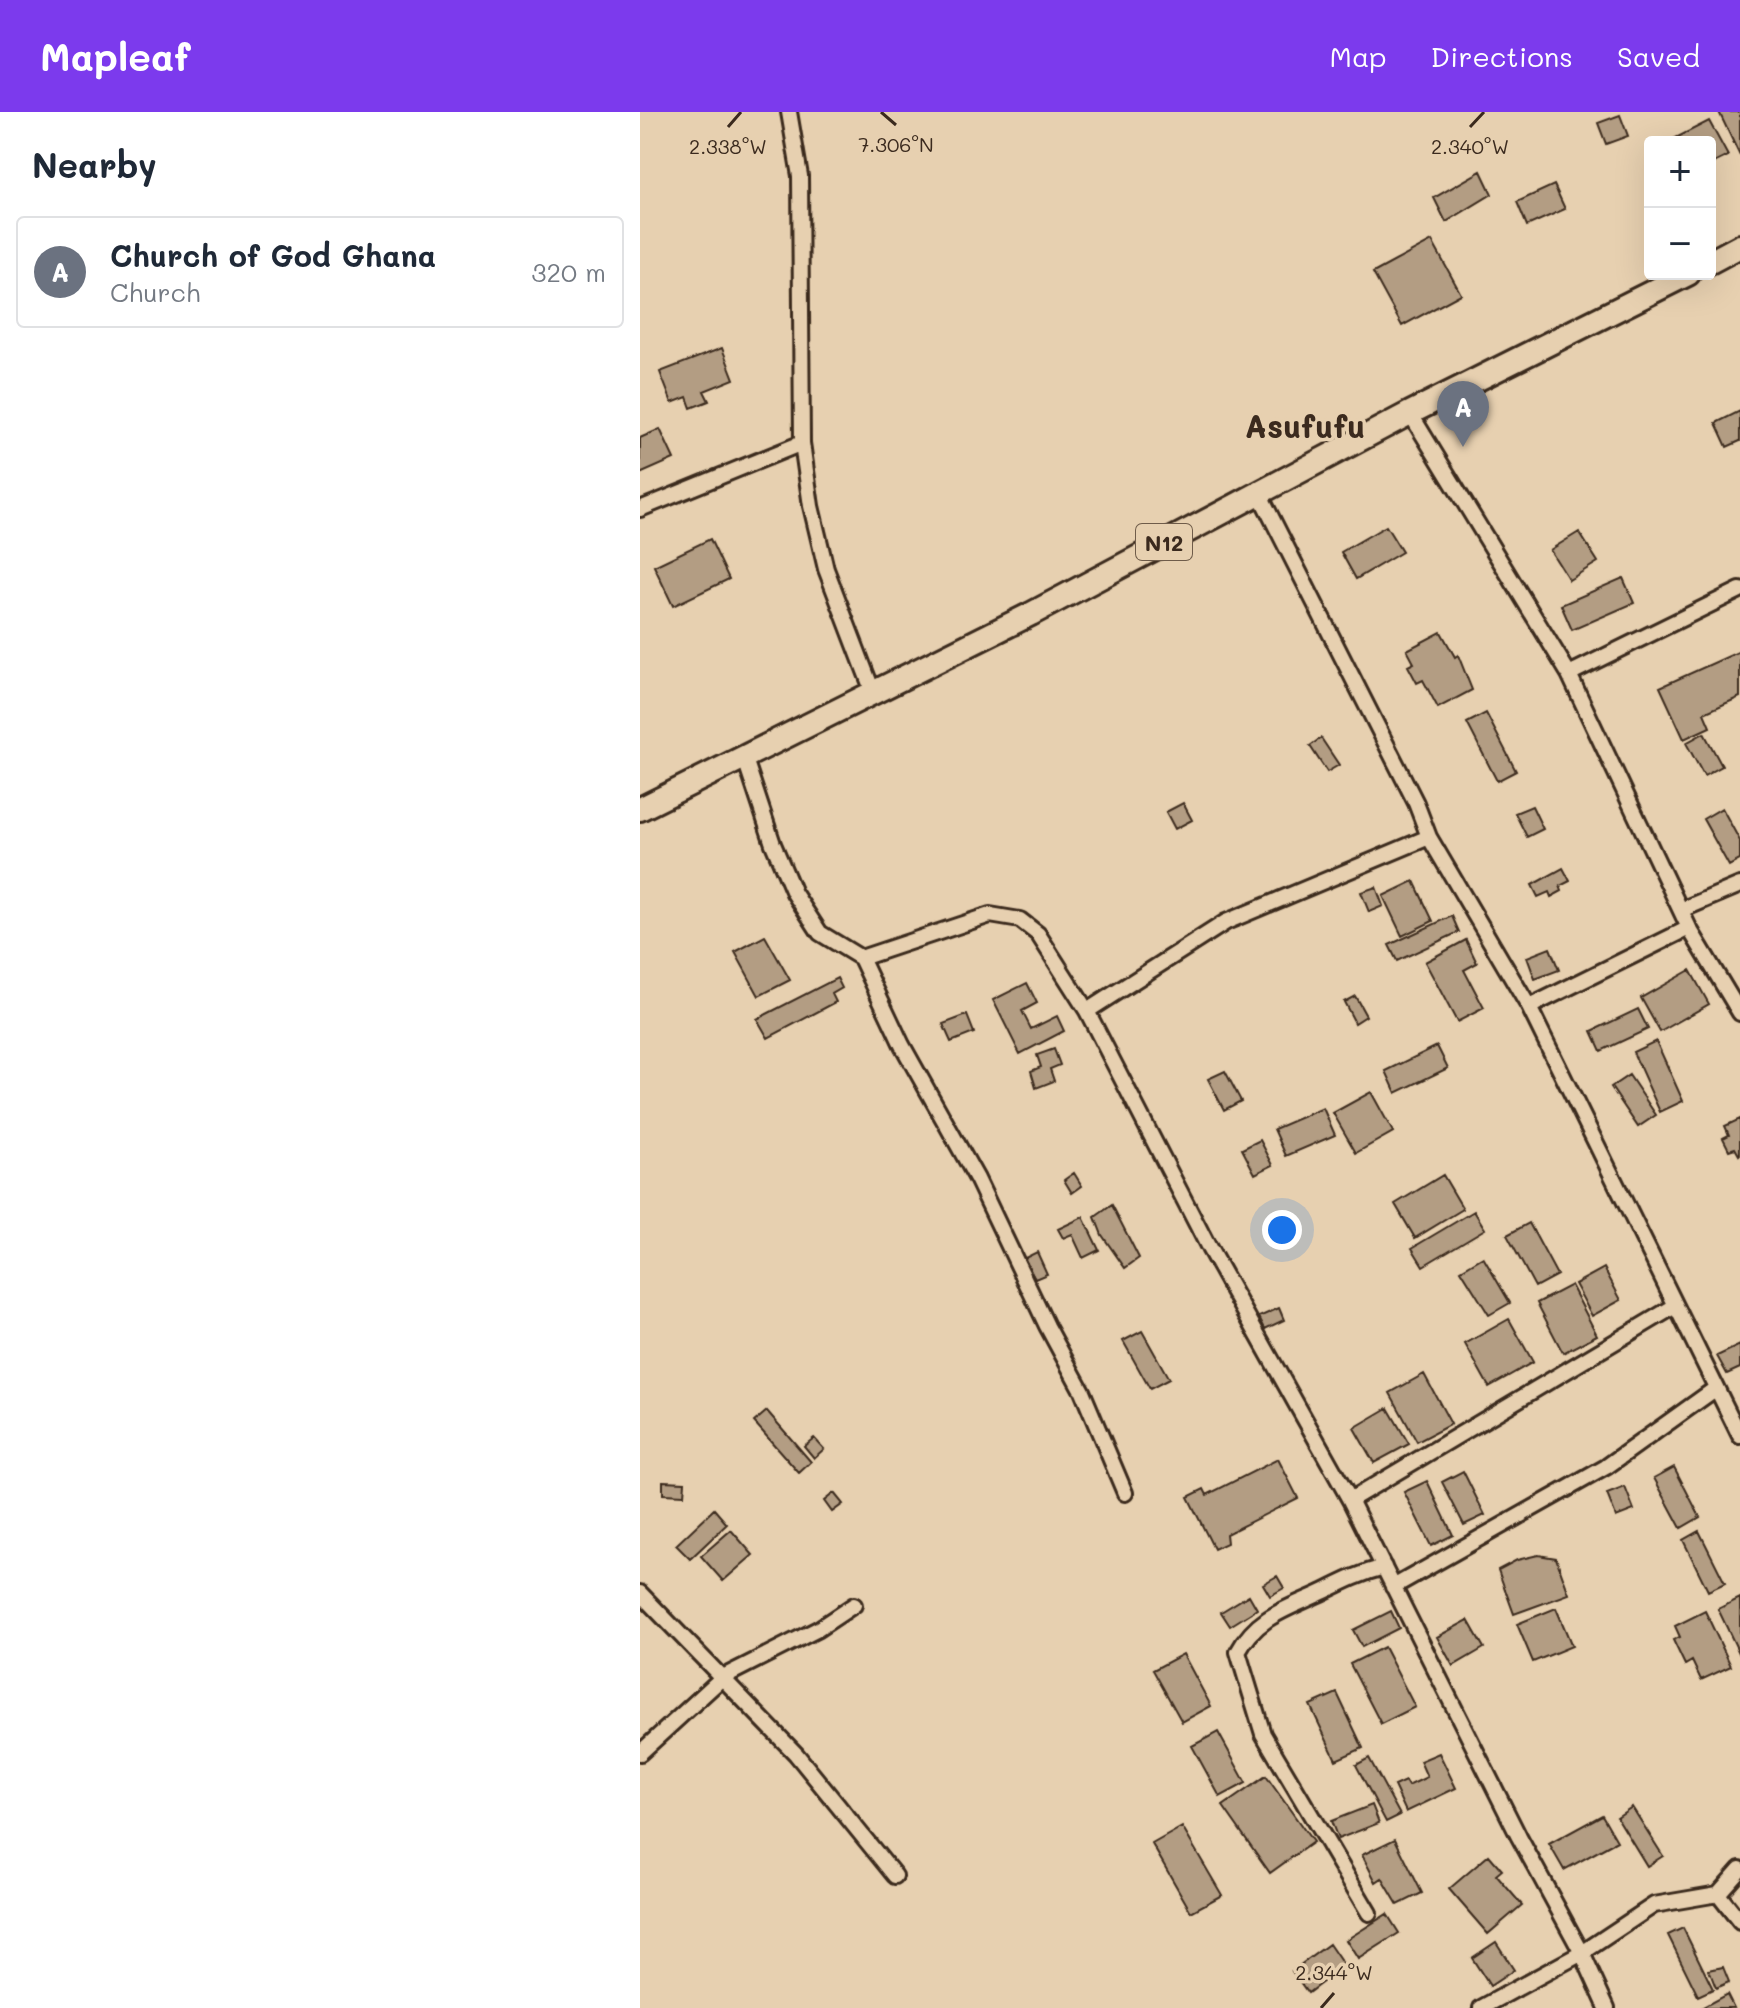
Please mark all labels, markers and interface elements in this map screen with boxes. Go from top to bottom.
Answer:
text: Mapleaf [40,31,191,81]
text: Map [1330,38,1387,74]
text: Directions [1431,38,1573,74]
text: Saved [1617,38,1700,74]
text: 7.306°N [858,131,934,157]
text: 2.338°W [689,133,767,159]
text: 2.340°W [1431,133,1509,159]
map controls [1644,136,1716,280]
button: + [1644,136,1716,208]
text: Nearby [32,142,157,187]
button: − [1644,208,1716,280]
text: Church of God Ghana [110,235,436,275]
text: A [51,255,69,289]
text: 320 m [531,255,606,289]
text: Church [110,275,200,309]
pin: A [1437,381,1489,447]
district label: Asufufu [1245,404,1365,446]
road number: N12 [1136,524,1192,560]
your location [1262,1210,1302,1250]
text: 2.344°W [1295,1959,1373,1985]

